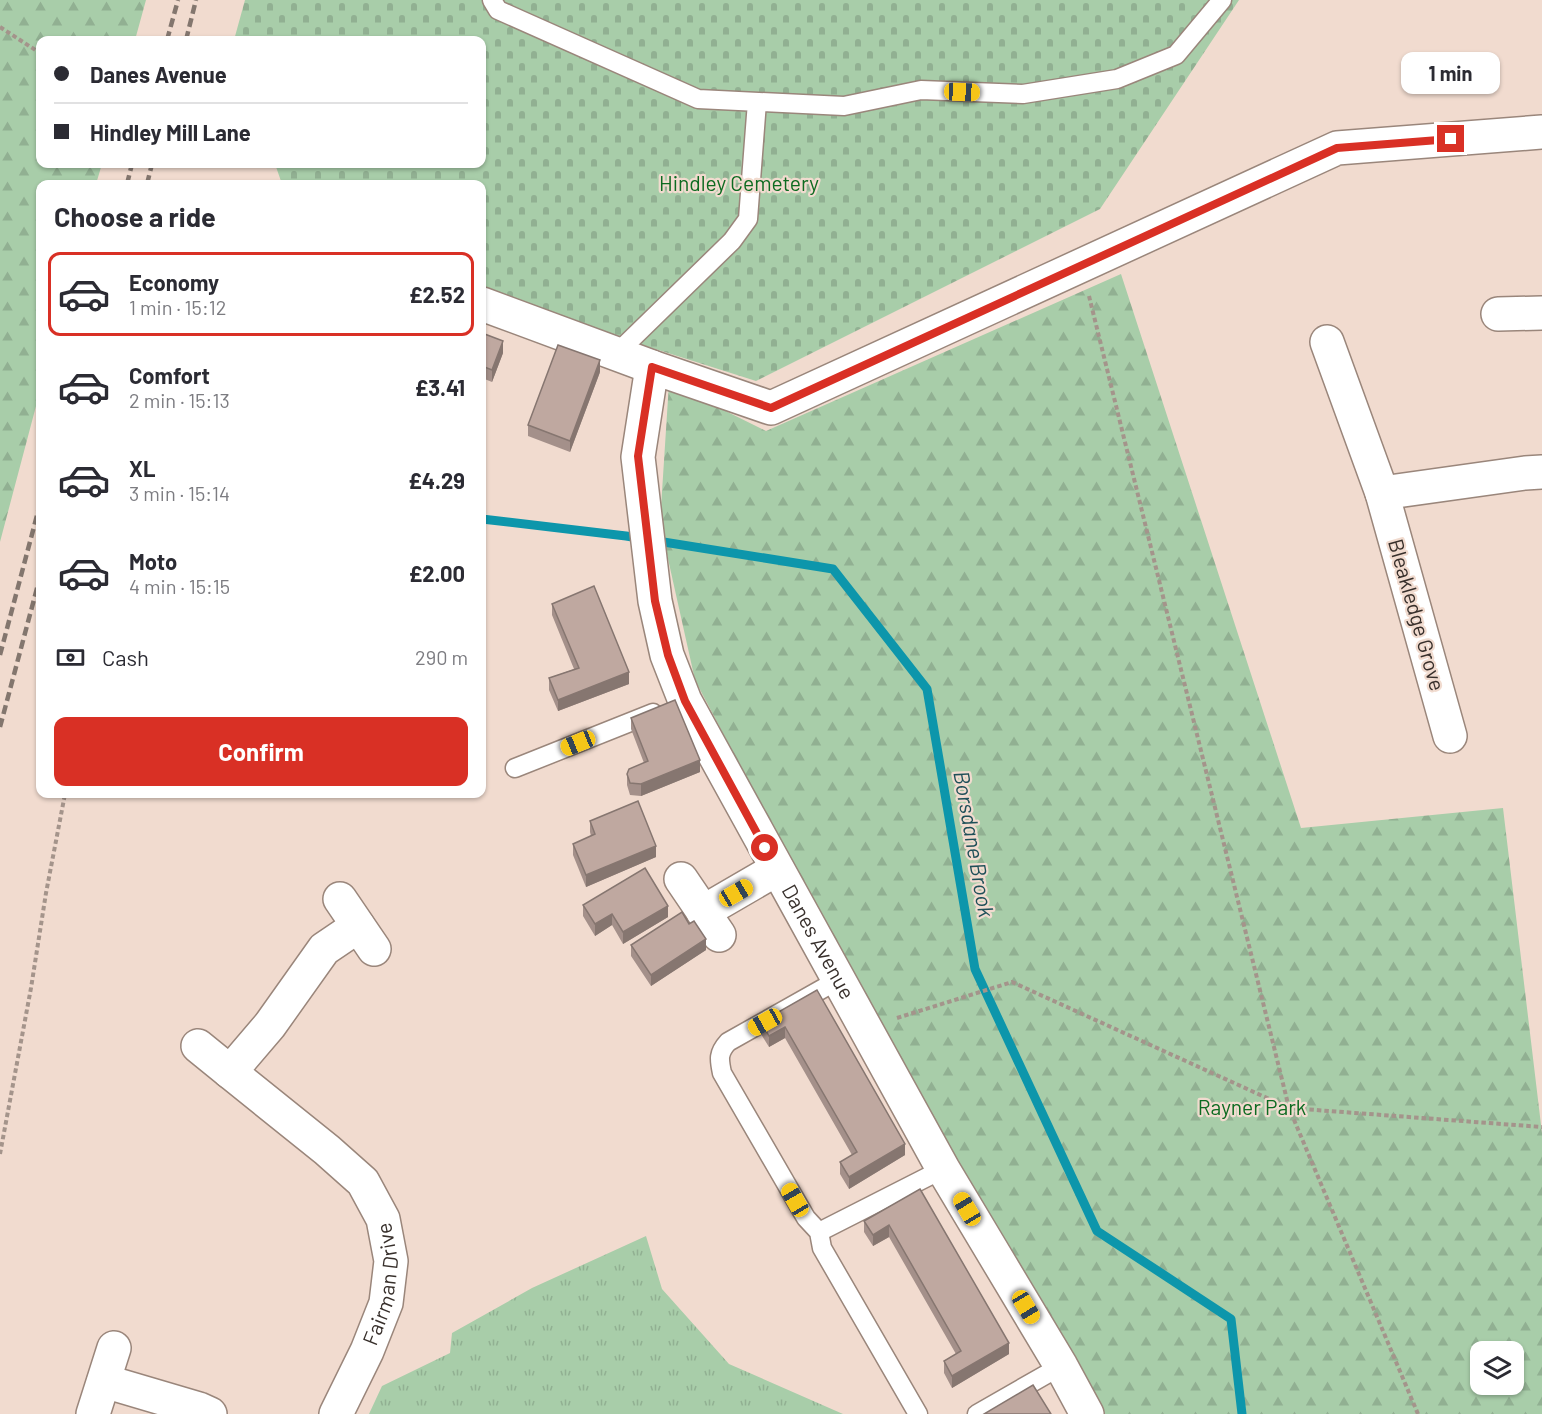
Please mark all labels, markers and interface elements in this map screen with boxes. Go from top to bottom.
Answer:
callout: 1 min [1402,52,1500,94]
text: Danes Avenue [90,61,227,87]
text: 1 min [1429,61,1472,85]
car [944,82,980,102]
text: Hindley Mill Lane [90,119,251,145]
route end [1437,125,1464,152]
park label: Hindley Cemetery [659,170,819,195]
text: Choose a ride [54,200,216,232]
icon: car [57,267,111,321]
text: Economy [129,269,219,295]
text: £2.52 [409,281,465,307]
text: 1 min · 15:12 [129,295,226,319]
icon: car [57,360,111,414]
text: Comfort [129,362,210,388]
text: £3.41 [415,374,465,400]
text: 2 min · 15:13 [129,388,230,412]
icon: car [57,453,111,507]
text: XL [129,455,155,481]
text: £4.29 [408,467,465,493]
text: 3 min · 15:14 [129,481,230,505]
street label: Bleakledge Grove [1384,536,1451,693]
icon: car [57,546,111,600]
text: Moto [129,548,177,574]
text: £2.00 [409,560,465,586]
text: 4 min · 15:15 [129,574,230,598]
icon: cash [54,641,87,674]
text: Cash [102,644,149,670]
text: 290 m [415,645,468,669]
button: Confirm [54,717,468,786]
car [558,728,598,758]
water label: Borsdane Brook [949,769,1001,919]
route start [751,834,778,861]
car [716,876,756,910]
street label: Danes Avenue [778,880,861,1003]
car [745,1005,785,1039]
park label: Rayner Park [1198,1094,1306,1119]
car [778,1180,812,1220]
car [950,1189,984,1229]
street label: Fairman Drive [357,1221,402,1348]
car [1009,1287,1043,1327]
map controls [1470,1341,1524,1395]
button: layers [1470,1341,1524,1395]

